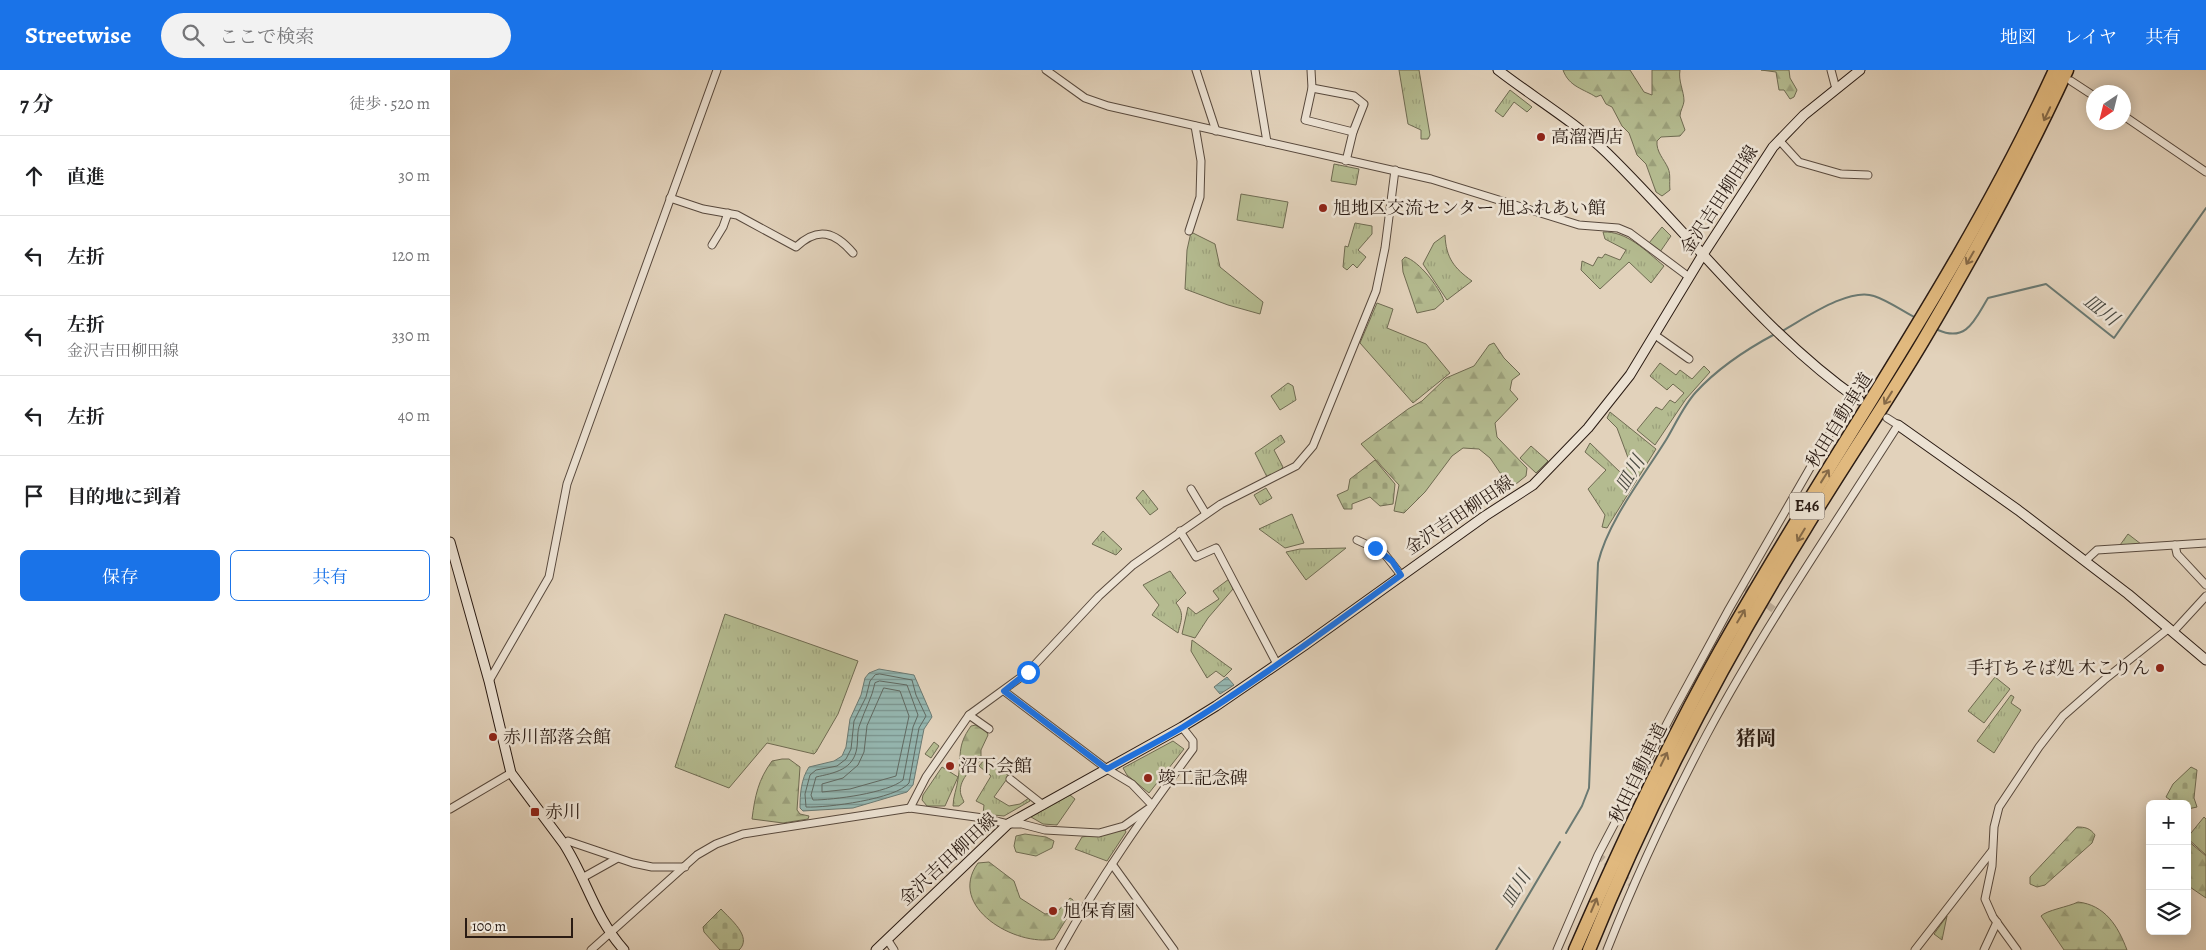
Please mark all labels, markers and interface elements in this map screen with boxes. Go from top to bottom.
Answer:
search box [161,13,511,58]
text: Streetwise [25,19,131,51]
icon: search [179,21,207,49]
text: ここで検索 [219,24,314,50]
text: 地図 [2000,25,2036,49]
text: レイヤ [2064,25,2117,49]
text: 共有 [2145,25,2181,49]
north arrow [2086,85,2131,130]
text: 7 分 [20,90,54,118]
text: 徒歩 · 520 m [349,93,430,115]
one-way arrow [2041,106,2051,121]
place label: 高溜酒店 [1551,125,1623,149]
marker: 高溜酒店 [1535,131,1547,143]
street label: 金沢吉田柳田線 [1675,141,1763,259]
icon: ahead [20,162,48,190]
text: 直進 [67,164,105,190]
text: 30 m [398,165,430,187]
place label: 旭地区交流センター 旭ふれあい館 [1333,196,1606,220]
marker: 旭地区交流センター 旭ふれあい館 [1317,202,1329,214]
icon: left [20,242,48,270]
text: 左折 [67,244,105,270]
text: 120 m [392,245,430,267]
one-way arrow [1965,250,1975,265]
water label: 皿川 [2078,288,2126,333]
text: 左折 [67,312,105,338]
icon: left [20,322,48,350]
text: 330 m [392,325,430,347]
text: 金沢吉田柳田線 [67,340,179,362]
street label: 秋田自動車道 [1800,368,1878,472]
one-way arrow [1882,390,1892,404]
icon: left [20,402,48,430]
text: 左折 [67,404,105,430]
text: 40 m [398,405,430,427]
water label: 皿川 [1609,449,1652,497]
street label: 金沢吉田柳田線 [1400,470,1518,560]
one-way arrow [1820,470,1830,484]
icon: arrive [20,482,48,510]
text: 目的地に到着 [67,484,181,510]
road number: E46 [1790,492,1824,520]
one-way arrow [1796,528,1806,542]
route end [1364,537,1387,560]
button: 保存 [20,550,220,601]
button: 共有 [230,550,430,601]
one-way arrow [1736,609,1746,623]
place label: 手打ちそば処 木こりん [1966,656,2150,680]
route start [1017,661,1040,684]
marker: 手打ちそば処 木こりん [2154,662,2166,674]
street label: 秋田自動車道 [1604,719,1672,827]
place label: 赤川部落会館 [503,725,611,749]
district label: 猪岡 [1736,725,1776,752]
marker: 赤川部落会館 [487,731,499,743]
one-way arrow [1660,752,1669,767]
place label: 沼下会館 [960,754,1032,778]
marker: 沼下会館 [944,760,956,772]
place label: 竣工記念碑 [1158,766,1248,790]
marker: 竣工記念碑 [1142,772,1154,784]
place label: 赤川 [545,800,581,824]
map controls [2146,800,2191,935]
button: + [2146,800,2191,845]
marker: 赤川 [529,806,541,818]
street label: 金沢吉田柳田線 [894,807,1002,911]
button: − [2146,845,2191,890]
water label: 皿川 [1495,864,1538,912]
button: layers [2146,890,2191,935]
one-way arrow [1590,898,1600,913]
place label: 旭保育園 [1063,899,1135,923]
marker: 旭保育園 [1047,905,1059,917]
scale bar [465,915,572,938]
text: 100 m [472,917,506,936]

